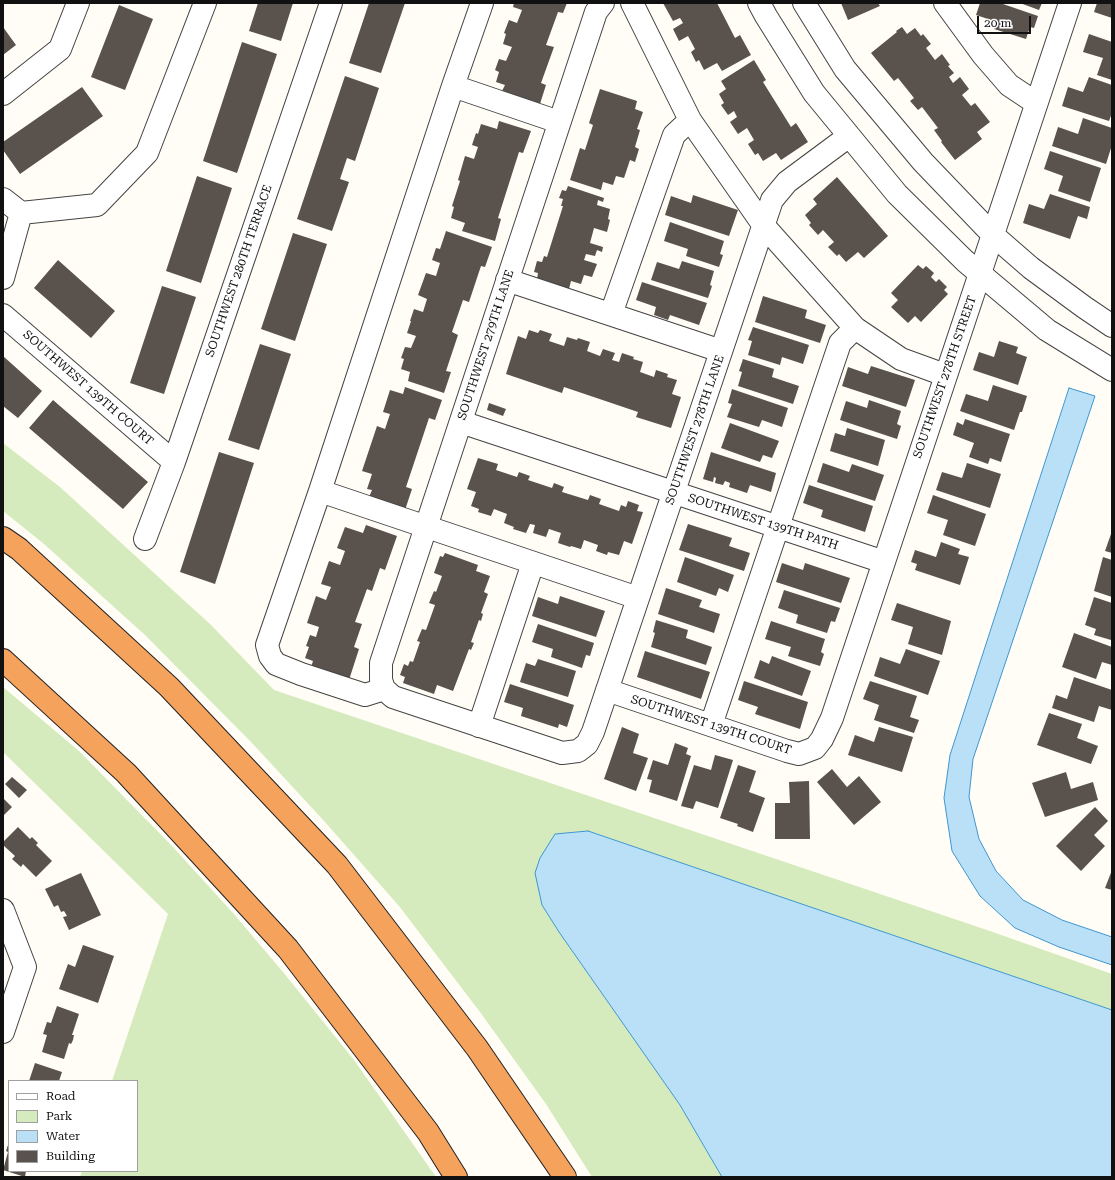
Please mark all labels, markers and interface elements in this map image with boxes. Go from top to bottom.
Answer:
scale bar [979,8,1033,34]
text: 20 m [984,16,1011,30]
street label: SOUTHWEST 280TH TERRACE [203,183,275,359]
street label: SOUTHWEST 279TH LANE [455,268,517,422]
street label: SOUTHWEST 278TH STREET [910,294,980,460]
street label: SOUTHWEST 139TH COURT [20,327,156,449]
street label: SOUTHWEST 278TH LANE [663,353,727,507]
street label: SOUTHWEST 139TH PATH [686,491,840,553]
street label: SOUTHWEST 139TH COURT [629,692,793,758]
legend [8,1080,138,1172]
text: Road [46,1089,75,1103]
text: Park [46,1109,72,1123]
text: Water [46,1129,80,1143]
text: Building [46,1149,95,1163]

